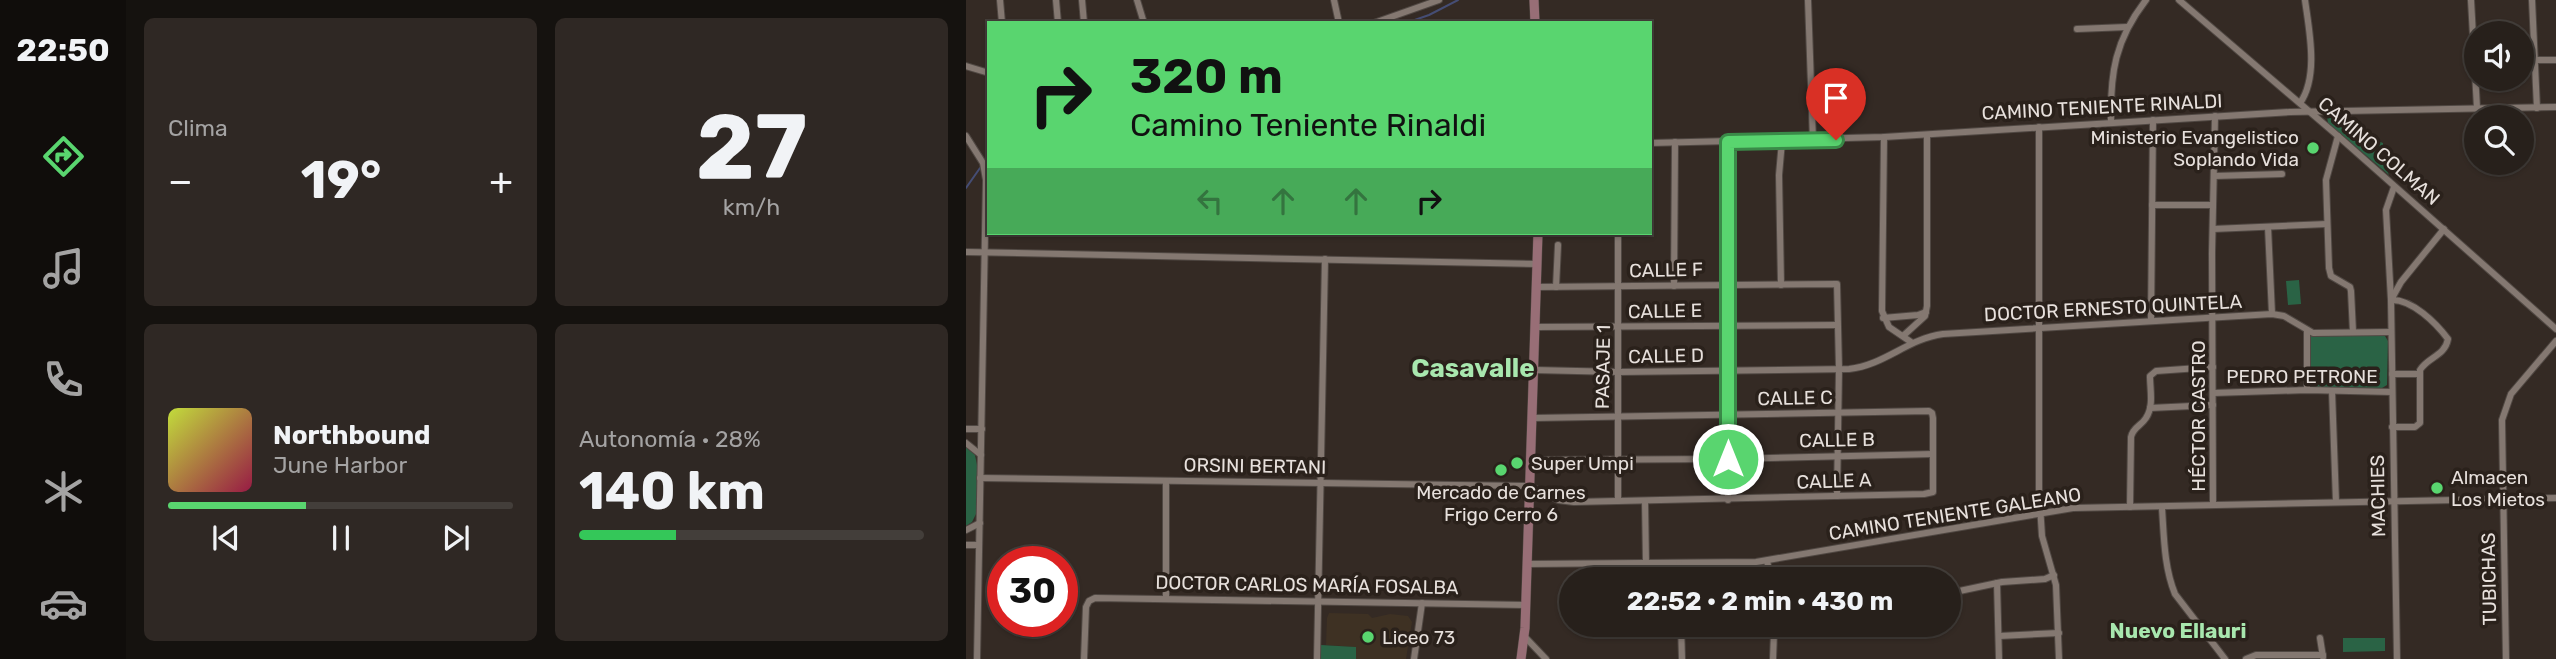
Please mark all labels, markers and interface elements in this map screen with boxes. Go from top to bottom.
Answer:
map controls [2464,21,2534,175]
button: sound [2464,21,2534,91]
text: 22:50 [16,31,110,69]
text: 320 m [1130,47,1283,105]
icon: right [1015,49,1106,140]
pin [1806,68,1866,140]
icon: arrive [1817,79,1855,117]
street label: CAMINO TENIENTE RINALDI [1981,89,2223,125]
street label: CAMINO COLMAN [2314,92,2444,210]
text: 27 [696,93,807,201]
button: search [2464,105,2534,175]
text: Camino Teniente Rinaldi [1130,106,1486,144]
text: Clima [168,114,228,142]
place label: Ministerio Evangelistico Soplando Vida [2090,126,2299,171]
icon: directions [39,132,88,181]
marker: Ministerio Evangelistico Soplando Vida [2305,140,2321,156]
text: 19° [301,149,381,211]
text: − [168,158,193,204]
text: + [489,158,513,204]
icon: left [1191,182,1229,220]
icon: ahead [1264,182,1302,220]
icon: ahead [1337,182,1375,220]
icon: right [1410,182,1448,220]
text: km/h [723,193,780,221]
icon: music [39,244,88,293]
street label: CALLE F [1629,258,1703,282]
street label: DOCTOR ERNESTO QUINTELA [1983,290,2243,326]
street label: CALLE E [1628,299,1702,323]
street label: PASAJE 1 [1591,325,1615,409]
street label: HÉCTOR CASTRO [2187,340,2210,492]
street label: CALLE D [1628,344,1704,368]
district label: Casavalle [1411,353,1535,384]
icon: phone [39,355,88,404]
street label: PEDRO PETRONE [2226,365,2378,388]
street label: CALLE C [1757,386,1833,410]
text: Northbound [273,420,431,451]
position arrow [1691,422,1765,496]
text: Autonomía · 28% [579,425,761,453]
street label: CALLE B [1799,428,1875,452]
text: June Harbor [273,451,407,479]
place label: Super Umpi [1531,452,1634,475]
street label: ORSINI BERTANI [1184,453,1326,479]
marker: Super Umpi [1509,455,1525,471]
street label: MACHIES [2366,455,2390,537]
text: 140 km [579,460,765,522]
marker: Mercado de Carnes Frigo Cerro 6 [1493,462,1509,478]
place label: Almacen Los Mietos [2451,466,2545,511]
icon: climate [39,467,88,516]
street label: CALLE A [1796,468,1872,494]
marker: Almacen Los Mietos [2429,480,2445,496]
place label: Mercado de Carnes Frigo Cerro 6 [1416,481,1586,526]
street label: CAMINO TENIENTE GALEANO [1827,483,2083,545]
icon: previous [207,519,245,557]
icon: pause [322,519,360,557]
icon: next [437,519,475,557]
street label: TUBICHAS [2477,532,2501,626]
speed limit sign: 30 [987,546,1078,637]
street label: DOCTOR CARLOS MARÍA FOSALBA [1155,571,1459,599]
icon: car [39,579,88,628]
text: 22:52 · 2 min · 430 m [1627,586,1893,617]
district label: Nuevo Ellauri [2110,618,2246,643]
place label: Liceo 73 [1382,626,1455,649]
marker: Liceo 73 [1360,629,1376,645]

